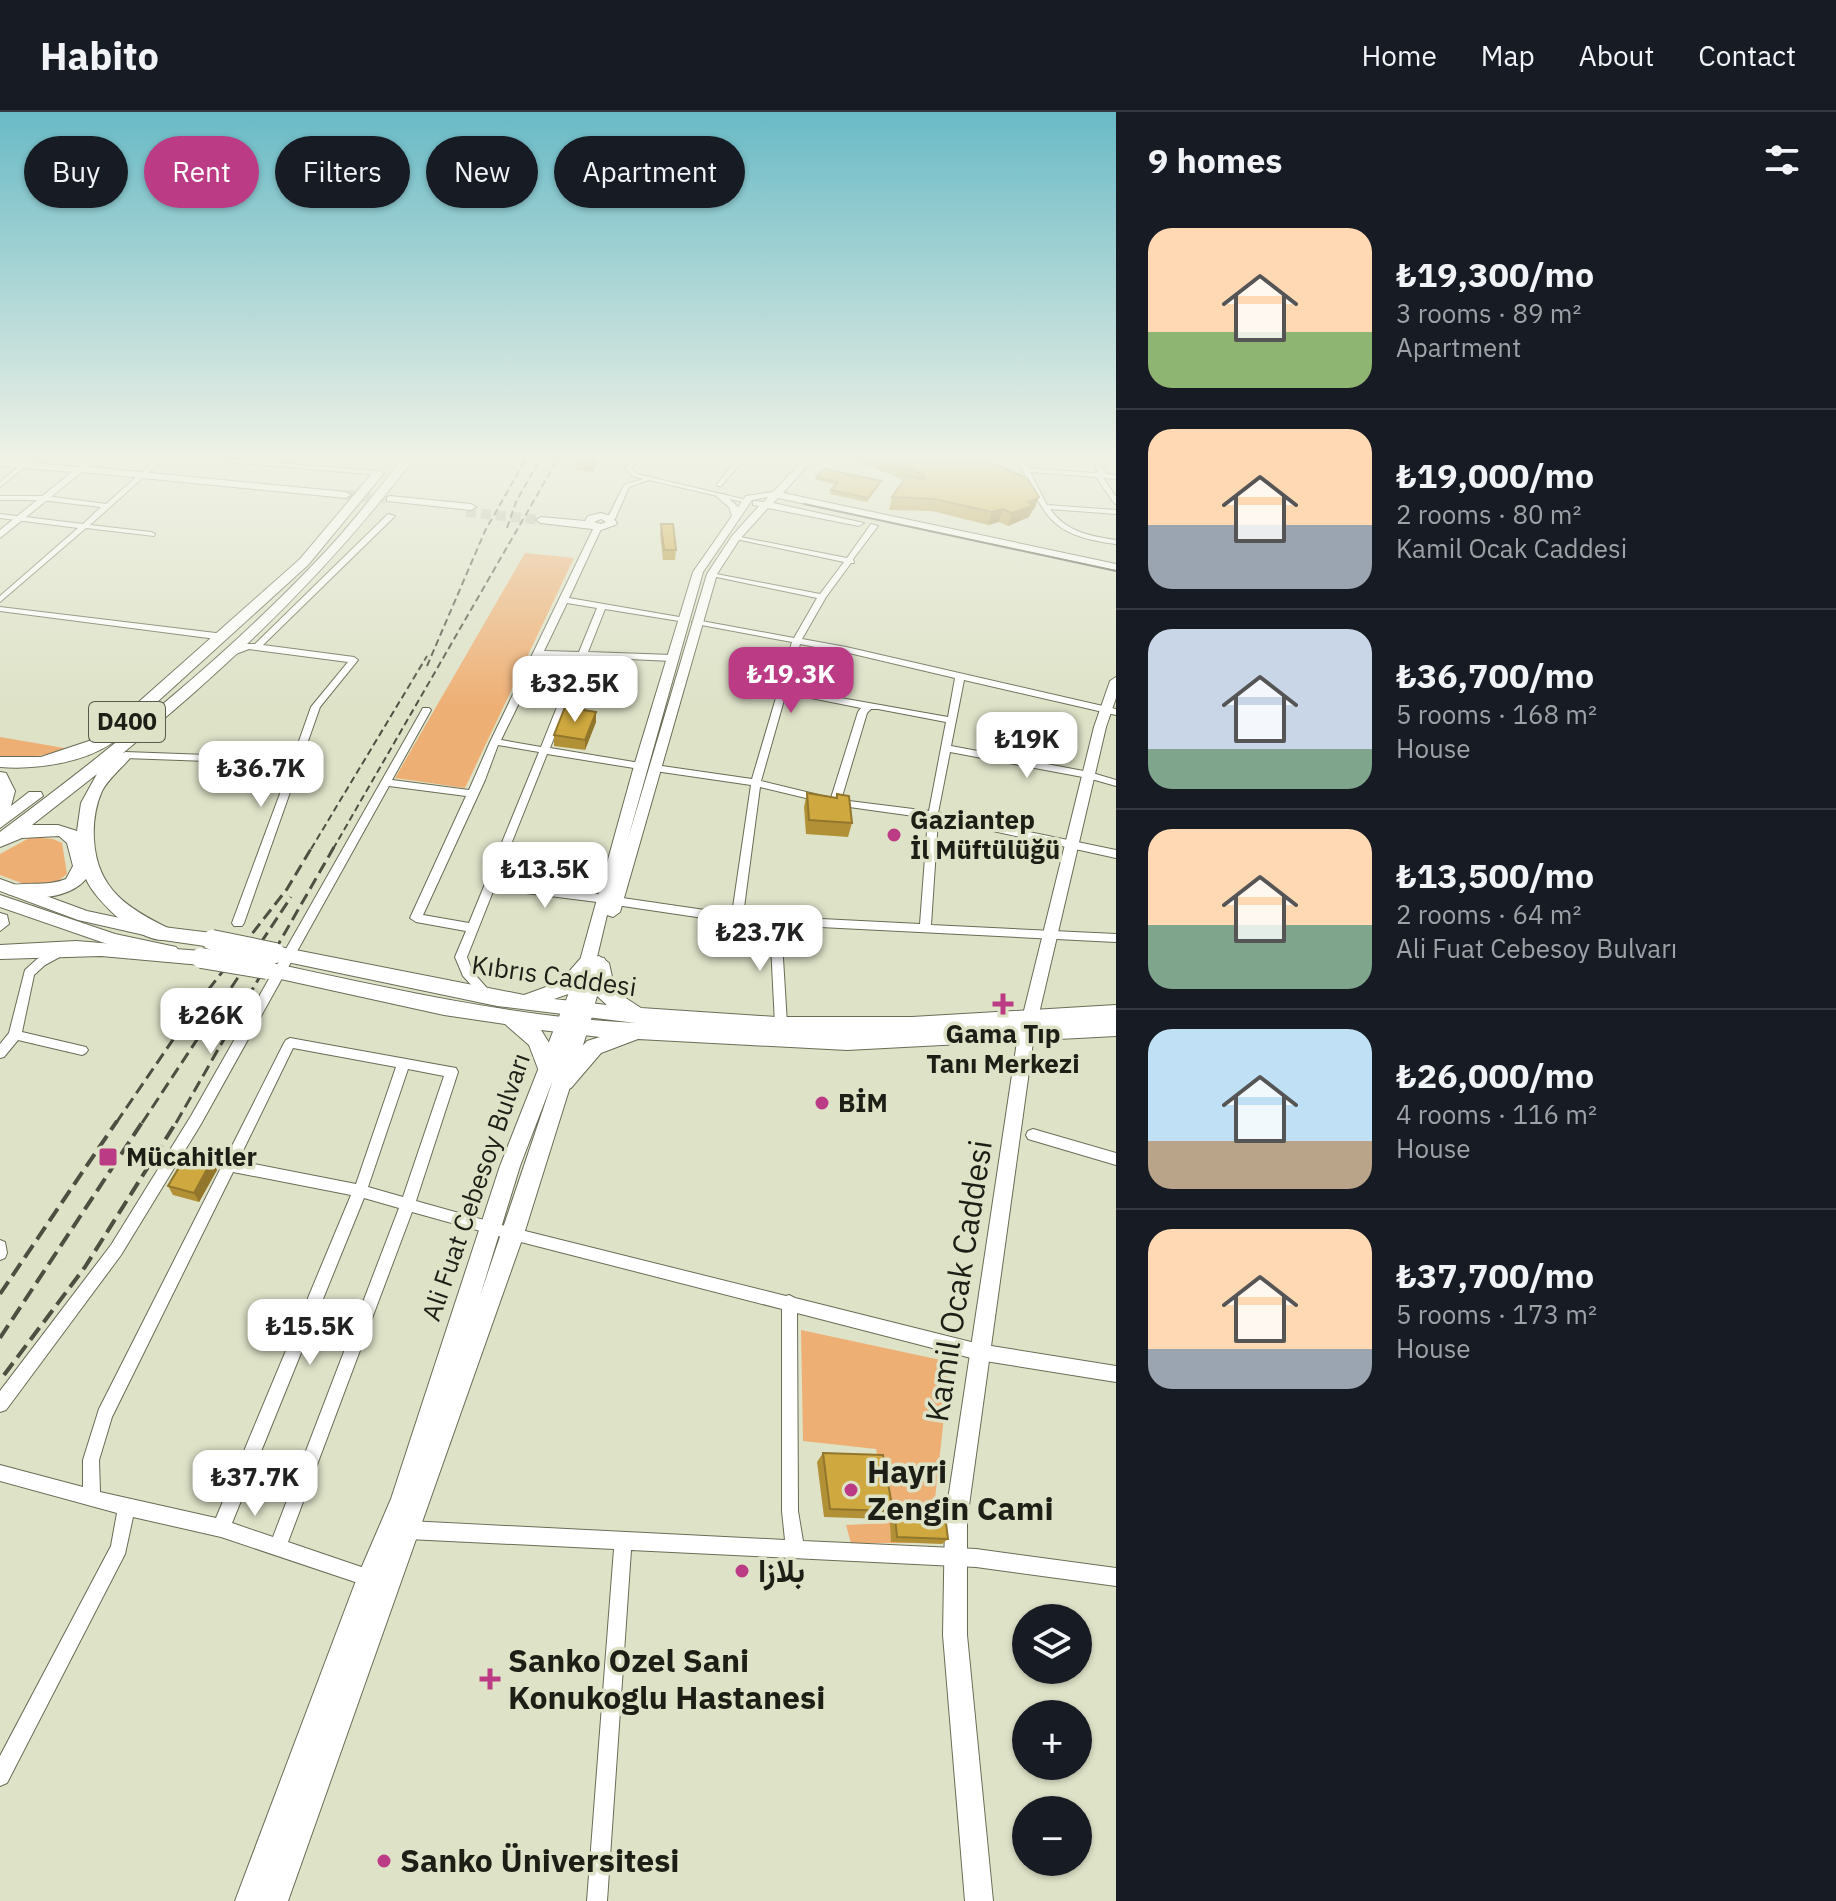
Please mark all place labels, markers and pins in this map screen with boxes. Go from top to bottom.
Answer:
pin: ₺19.3K [726,647,856,715]
pin: ₺32.5K [510,656,640,724]
pin: ₺19K [980,712,1074,780]
pin: ₺36.7K [196,741,326,809]
place label: Gaziantep İl Müftülüğü [910,802,1060,866]
marker: Gaziantep İl Müftülüğü [885,826,903,844]
pin: ₺13.5K [480,842,610,910]
pin: ₺23.7K [695,905,825,973]
pin: ₺26K [164,988,258,1056]
marker: Gama Tıp Tanı Merkezi [992,993,1014,1015]
place label: Gama Tıp Tanı Merkezi [926,1016,1080,1080]
place label: BİM [838,1085,888,1119]
marker: BİM [813,1094,831,1112]
place label: Mücahitler [126,1139,257,1173]
marker: Mücahitler [97,1146,119,1168]
pin: ₺15.5K [245,1299,375,1367]
pin: ₺37.7K [190,1450,320,1518]
place label: Hayri Zengin Cami [867,1450,1054,1529]
marker: Hayri Zengin Cami [842,1481,860,1499]
place label: بلازا [758,1549,805,1591]
marker: بلازا [733,1562,751,1580]
place label: Sanko Ozel Sani Konukoglu Hastanesi [508,1639,825,1718]
marker: Sanko Ozel Sani Konukoglu Hastanesi [479,1668,501,1690]
place label: Sanko Üniversitesi [400,1839,679,1881]
marker: Sanko Üniversitesi [375,1852,393,1870]

